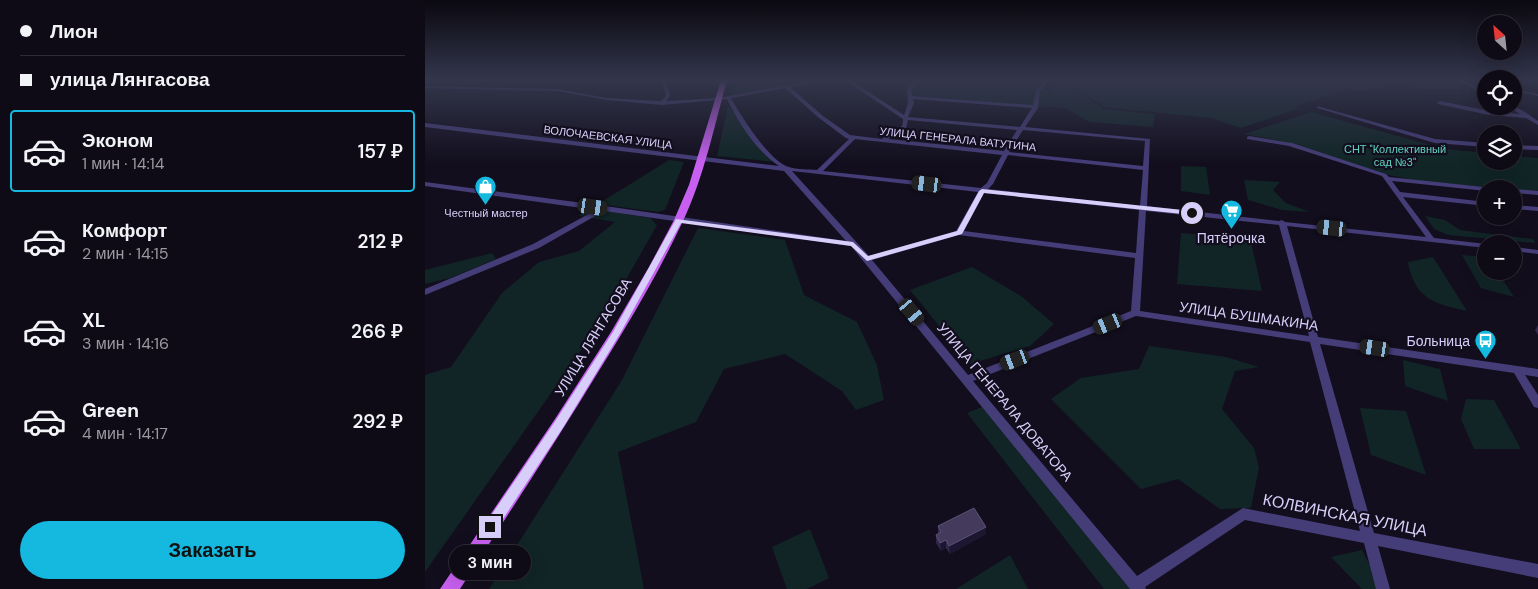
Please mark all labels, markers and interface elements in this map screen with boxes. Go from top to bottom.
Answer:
north arrow [1477,15,1523,60]
map controls [1477,15,1522,280]
text: Лион [50,19,98,44]
text: улица Лянгасова [50,67,210,92]
button: locate [1477,70,1522,115]
street label: ВОЛОЧАЕВСКАЯ УЛИЦА [543,122,674,152]
street label: УЛИЦА ГЕНЕРАЛА ВАТУТИНА [879,124,1038,154]
button: layers [1477,125,1522,170]
text: Эконом [82,128,153,153]
icon: car [22,129,67,174]
text: 157 ₽ [358,139,403,164]
park label: СНТ "Коллективный сад №3" [1344,142,1446,169]
text: 1 мин · 14:14 [82,153,164,174]
shop icon: Честный мастер [474,175,498,206]
car [911,175,942,193]
button: + [1477,180,1522,225]
car [577,197,608,217]
supermarket icon: Пятёрочка [1219,198,1243,229]
route start [1181,202,1203,224]
place label: Честный мастер [444,206,528,220]
text: Комфорт [82,218,167,243]
icon: car [22,219,67,264]
car [1316,219,1347,237]
text: 212 ₽ [358,229,403,254]
place label: Пятёрочка [1197,229,1266,247]
button: − [1477,235,1522,280]
text: 2 мин · 14:15 [82,243,169,264]
street label: УЛИЦА ЛЯНГАСОВА [550,274,636,400]
car [896,296,927,328]
street label: УЛИЦА БУШМАКИНА [1178,297,1320,335]
text: XL [82,308,105,333]
icon: car [22,309,67,354]
car [1091,311,1124,337]
text: 266 ₽ [351,319,403,344]
street label: УЛИЦА ГЕНЕРАЛА ДОВАТОРА [933,319,1077,486]
bus stop icon: Больница [1474,329,1498,360]
place label: Больница [1407,332,1470,350]
text: 3 мин · 14:16 [82,333,169,354]
car [1359,338,1390,358]
car [998,348,1031,372]
text: Green [82,398,139,423]
icon: car [22,399,67,444]
text: 292 ₽ [352,409,403,434]
text: 4 мин · 14:17 [82,423,168,444]
street label: КОЛВИНСКАЯ УЛИЦА [1261,489,1429,541]
route end [479,516,501,538]
button: Заказать [20,521,405,579]
callout: 3 мин [449,544,531,580]
text: 3 мин [468,552,512,573]

